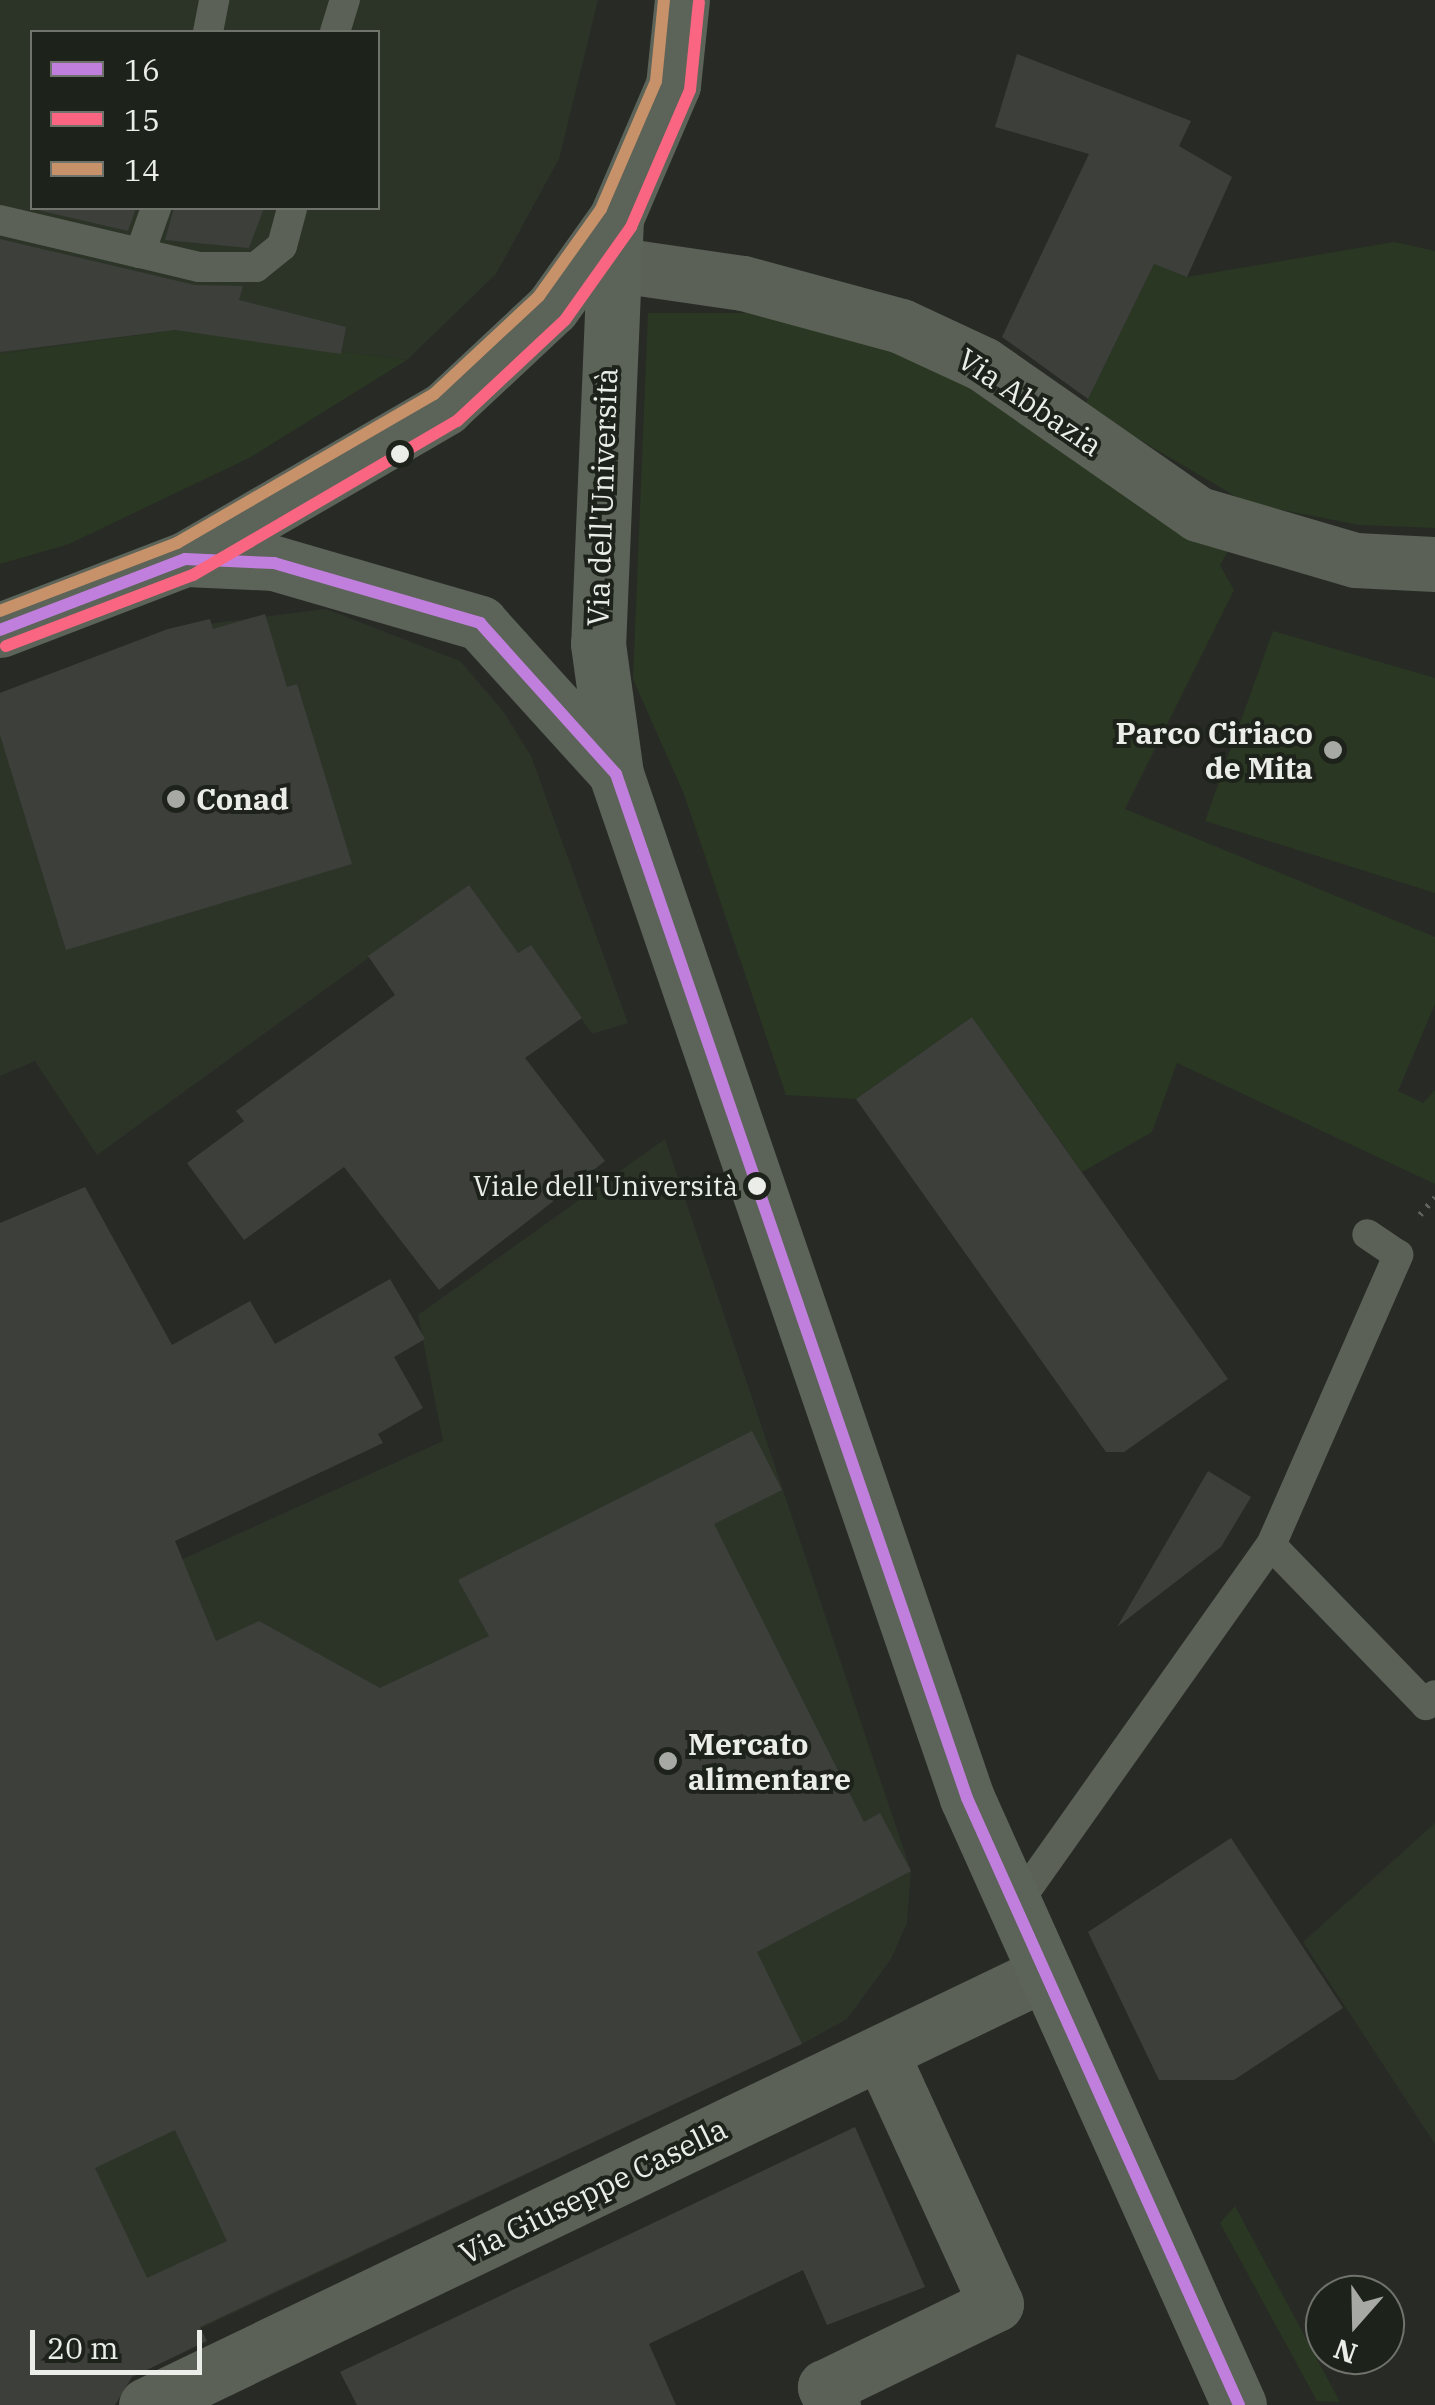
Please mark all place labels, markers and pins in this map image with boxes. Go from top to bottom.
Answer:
unlabelled marker [390,444,410,464]
place label: Parco Ciriaco de Mita [1115,715,1313,786]
marker: Parco Ciriaco de Mita [1322,739,1344,761]
place label: Conad [196,781,289,817]
marker: Conad [165,788,187,810]
place label: Viale dell'Università [473,1169,738,1203]
marker: Viale dell'Università [747,1176,767,1196]
place label: Mercato alimentare [688,1726,851,1796]
marker: Mercato alimentare [657,1750,679,1772]

